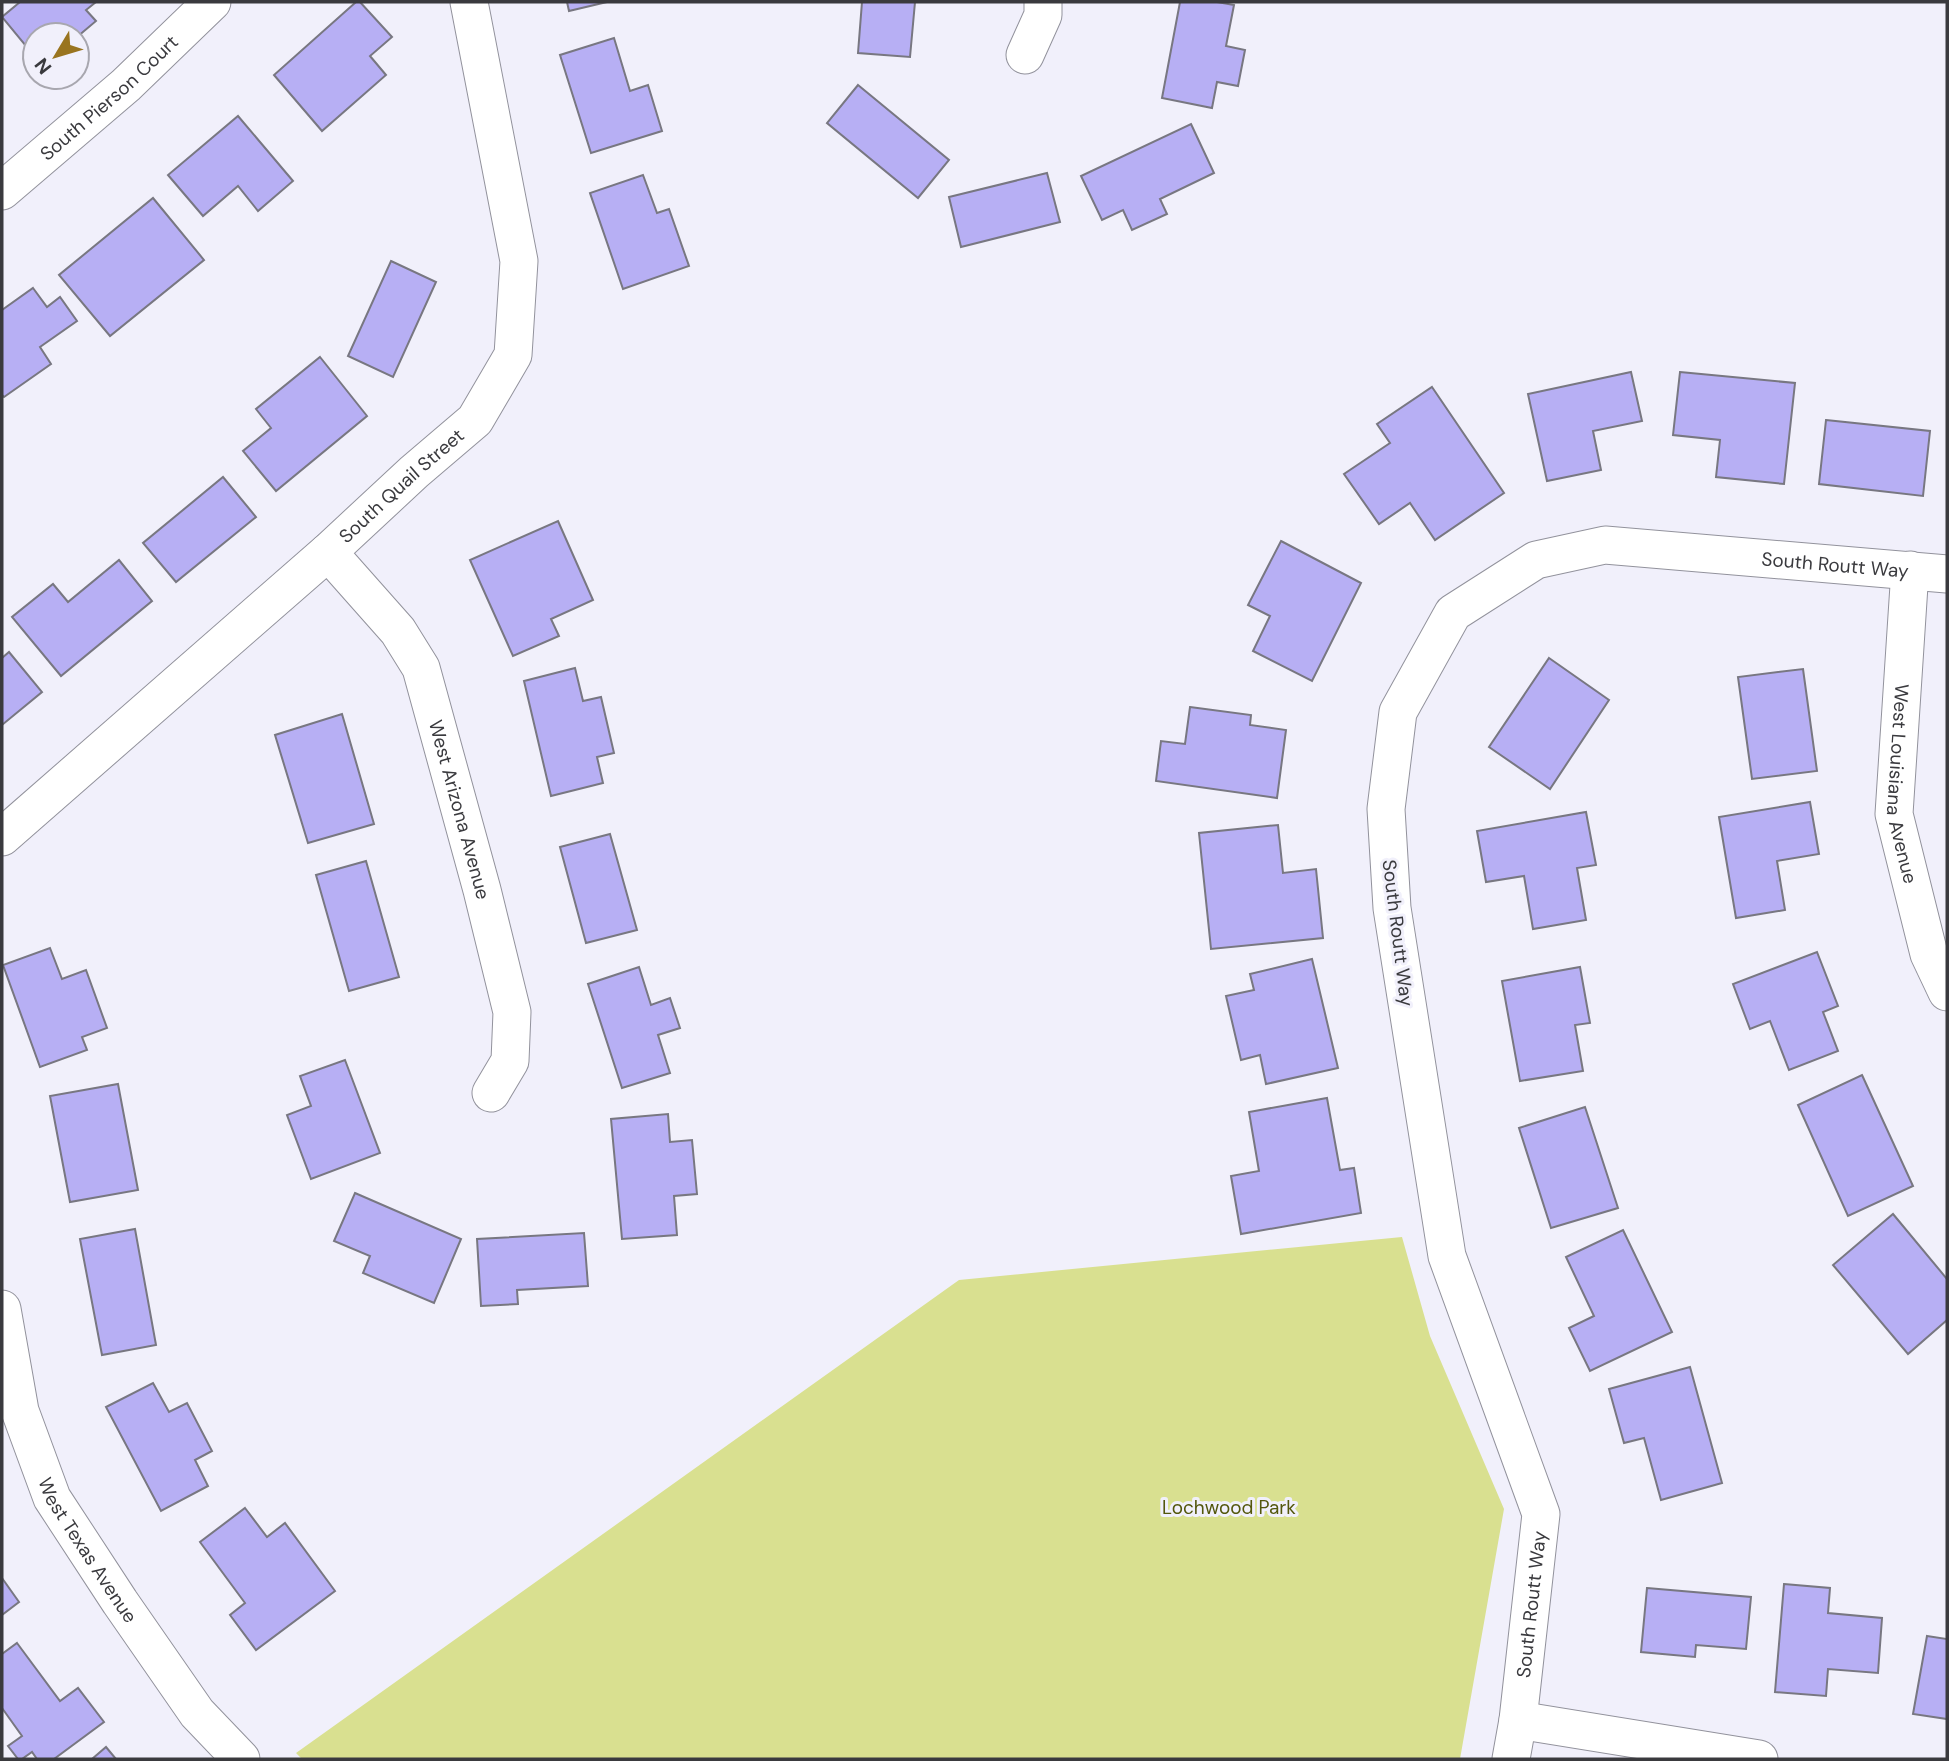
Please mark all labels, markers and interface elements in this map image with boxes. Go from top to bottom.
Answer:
north arrow [21,21,91,91]
street label: South Pierson Court [34,29,183,166]
text: N [29,53,57,79]
street label: South Quail Street [333,422,469,548]
street label: South Routt Way [1760,546,1910,583]
street label: West Louisiana Avenue [1881,683,1923,886]
street label: West Arizona Avenue [423,717,496,902]
street label: South Routt Way [1377,858,1419,1008]
street label: West Texas Avenue [33,1474,143,1628]
park label: Lochwood Park [1162,1495,1296,1520]
street label: South Routt Way [1510,1529,1552,1679]

